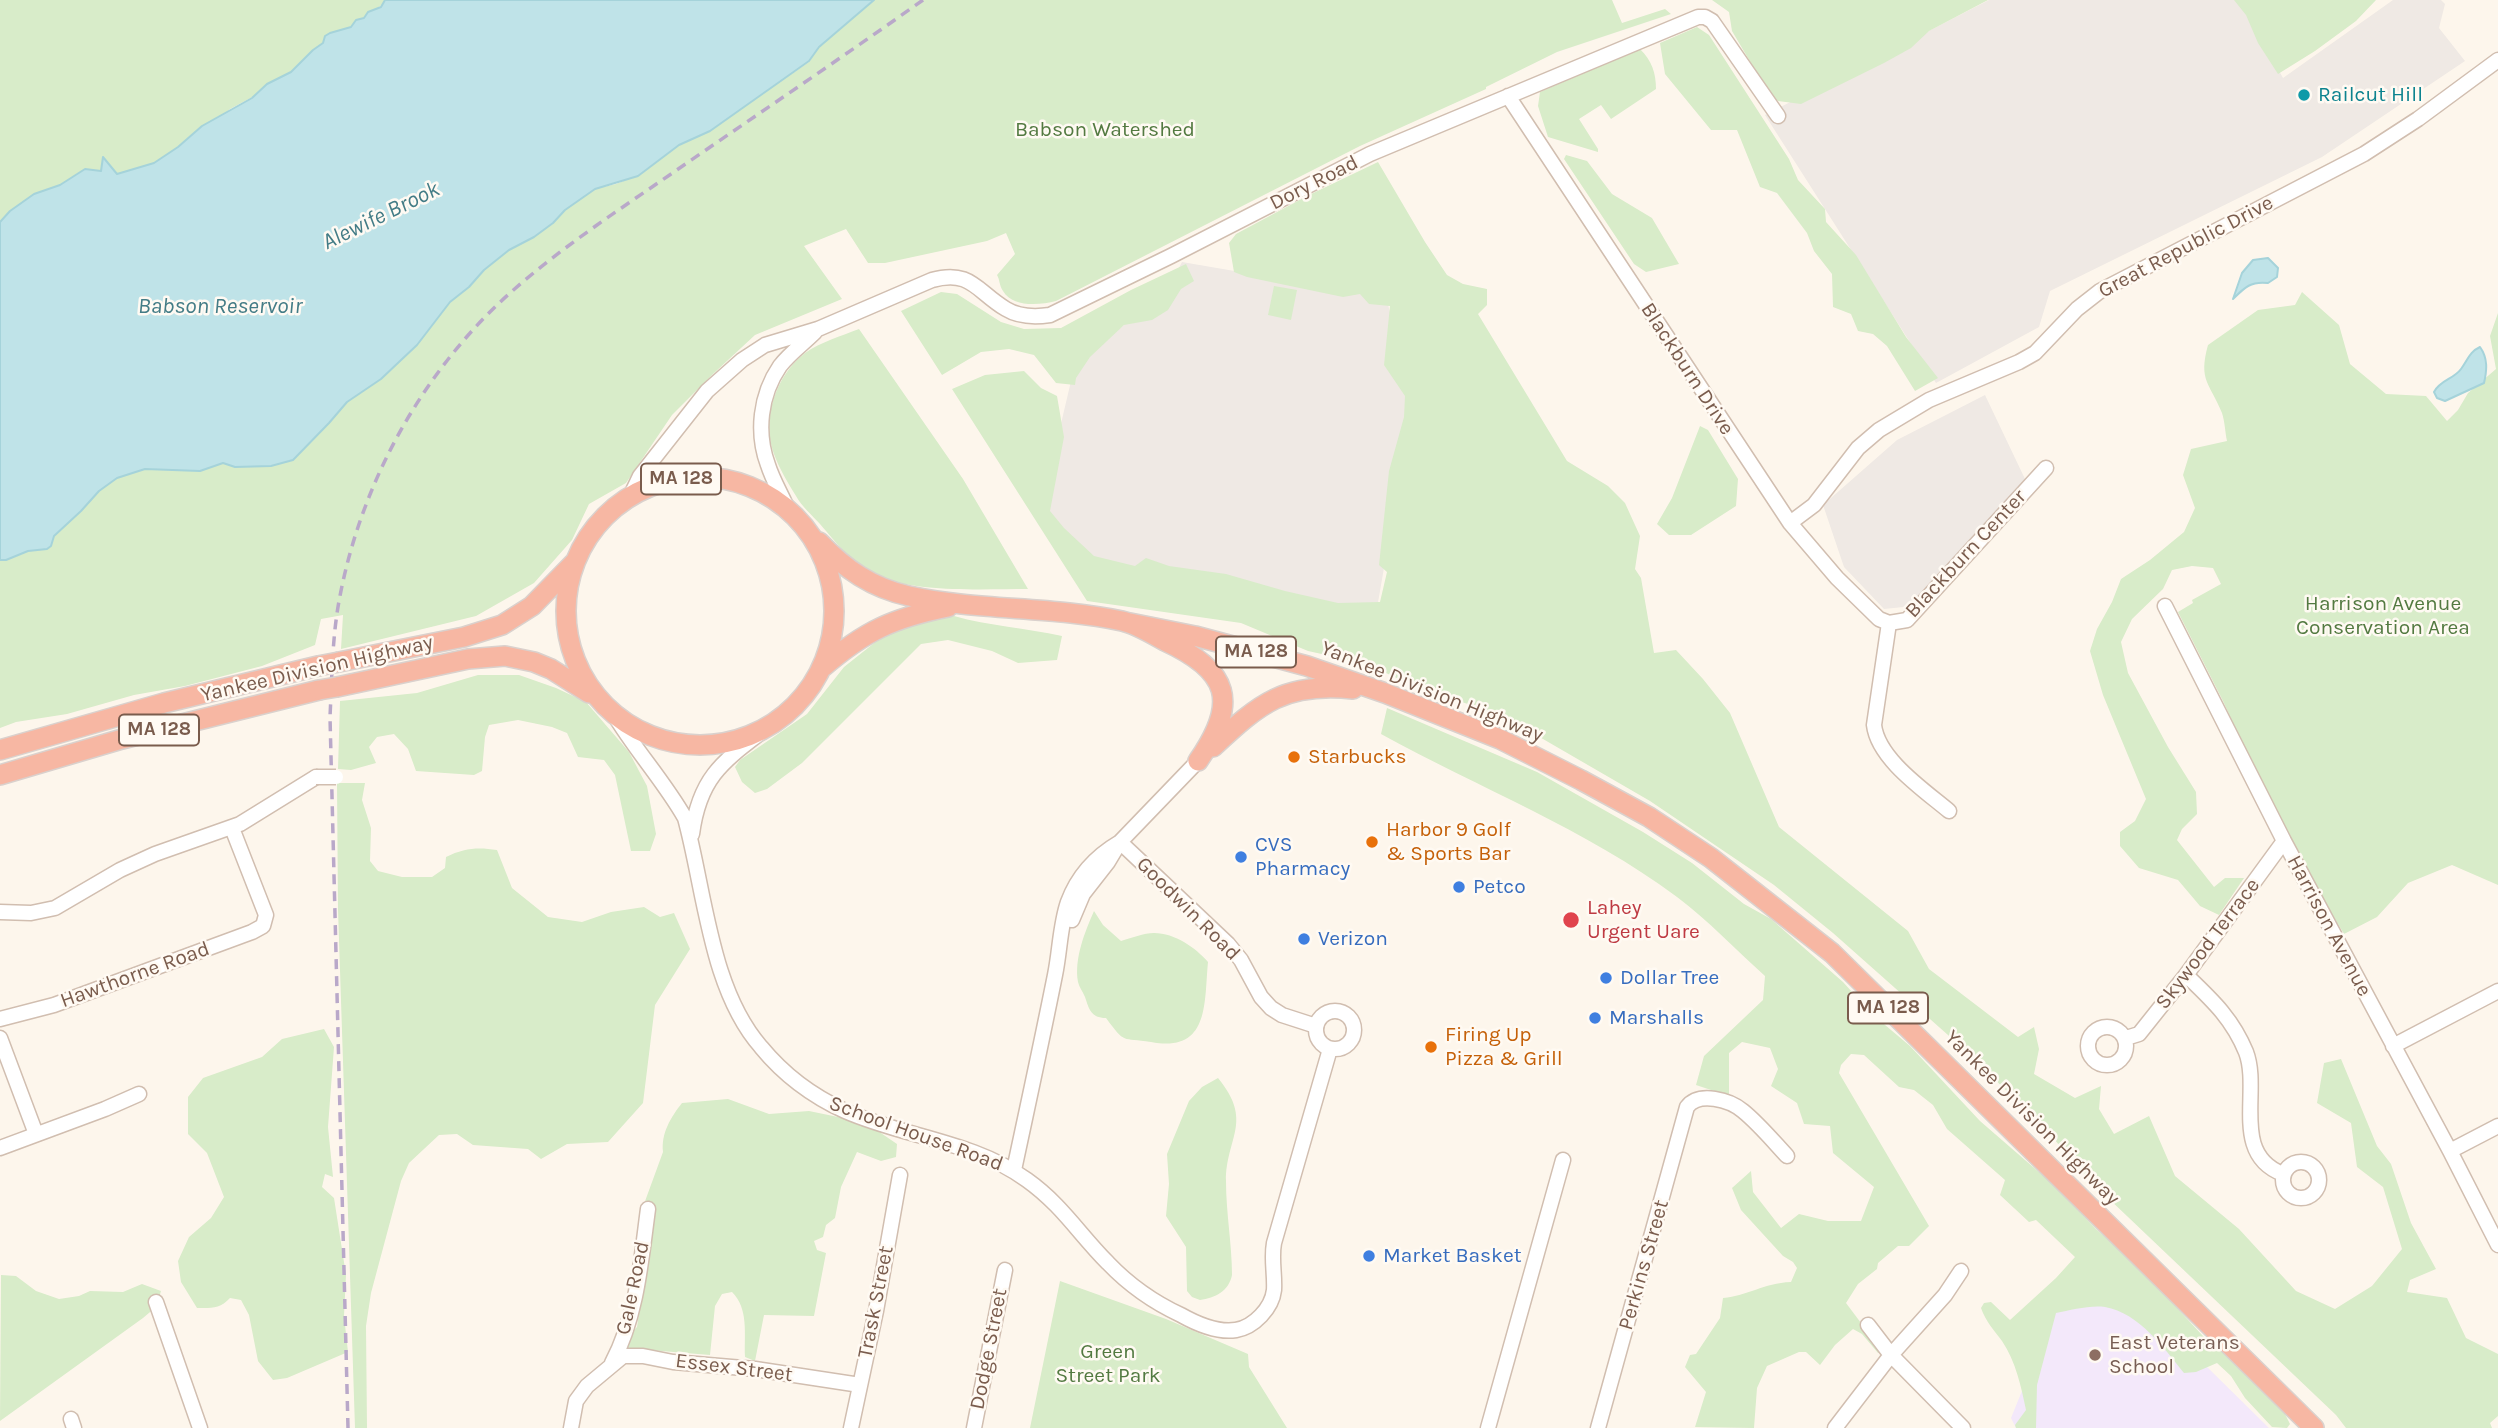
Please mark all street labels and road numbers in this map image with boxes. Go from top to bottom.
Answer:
street label: Dory Road [1265,150,1363,216]
street label: Great Republic Drive [2094,190,2278,304]
street label: Blackburn Drive [1635,298,1739,440]
road number: MA 128 [641,464,721,494]
street label: Blackburn Center [1900,485,2032,623]
street label: Yankee Division Highway [198,630,436,708]
road number: MA 128 [1216,636,1296,667]
street label: Yankee Division Highway [1317,636,1547,748]
road number: MA 128 [119,715,199,746]
street label: Harrison Avenue [2281,851,2377,1001]
street label: Goodwin Road [1131,852,1245,966]
street label: Skywood Terrace [2151,873,2265,1015]
street label: Hawthorne Road [57,936,213,1014]
road number: MA 128 [1848,992,1928,1024]
street label: Yankee Division Highway [1939,1025,2125,1211]
street label: School House Road [826,1091,1006,1177]
street label: Perkins Street [1613,1197,1675,1333]
street label: Gale Road [611,1239,655,1337]
street label: Trask Street [853,1244,899,1360]
street label: Dodge Street [965,1286,1013,1412]
street label: Essex Street [674,1348,794,1388]

